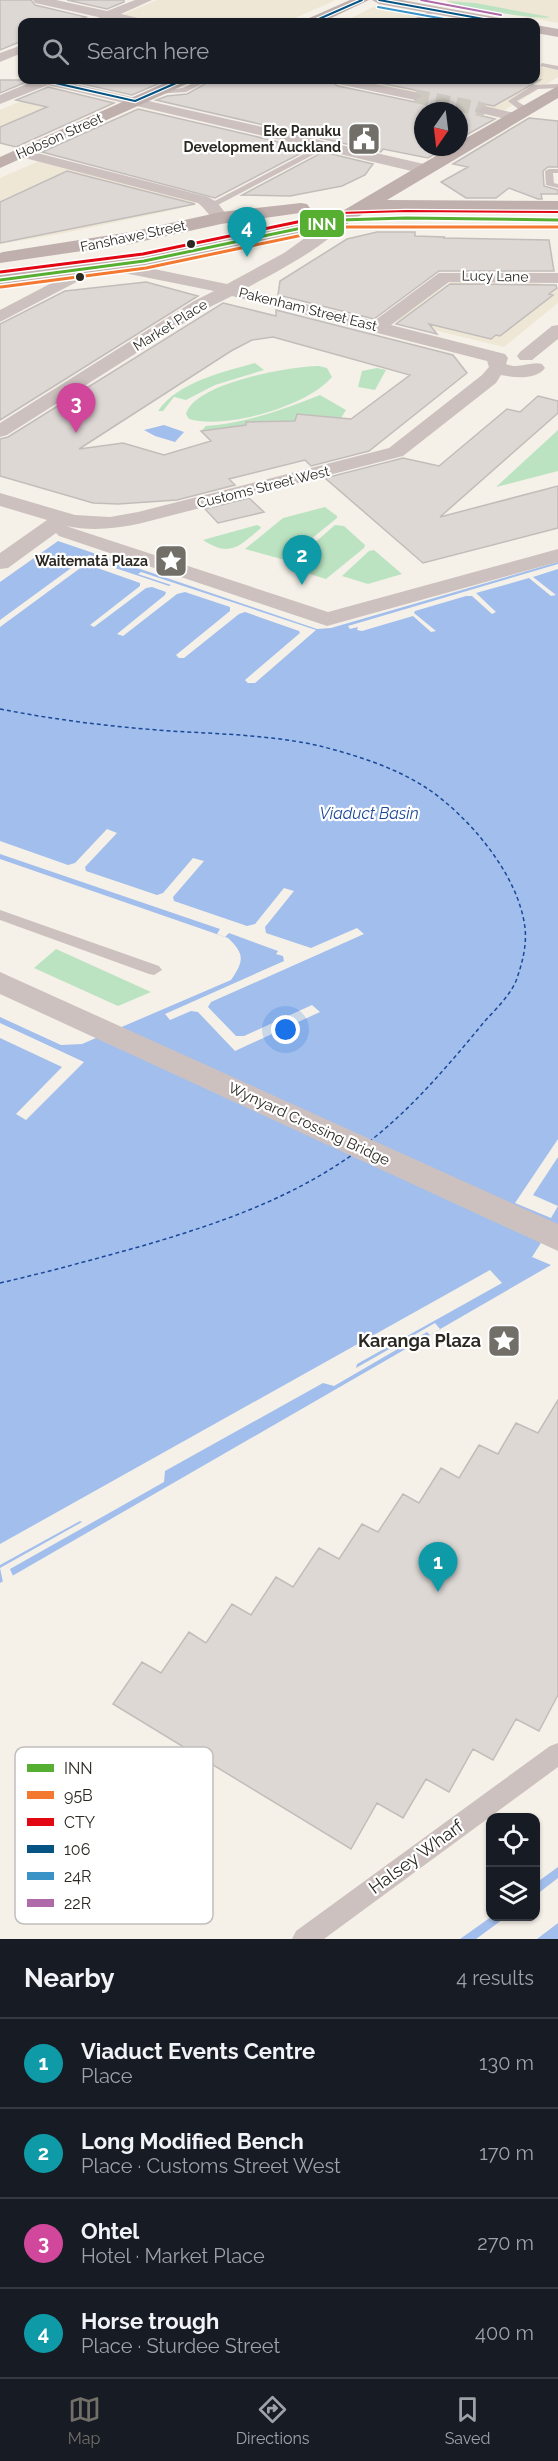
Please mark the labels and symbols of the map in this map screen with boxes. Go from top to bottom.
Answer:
north arrow [414,102,468,156]
street label: Hobson Street [13,110,105,162]
public building icon: Eke Panuku Development Auckland [346,121,382,157]
place label: Eke Panuku Development Auckland [183,123,341,155]
pin: 4 [228,208,266,257]
line badge: INN [299,209,345,238]
text: INN [308,215,337,234]
street label: Fanshawe Street [79,217,187,255]
unlabelled marker [185,238,197,250]
street label: Lucy Lane [461,267,529,285]
unlabelled marker [74,271,86,283]
street label: Pakenham Street East [237,284,379,334]
street label: Market Place [130,296,210,354]
pin: 3 [56,384,96,433]
street label: Customs Street West [195,463,331,511]
pin: 2 [282,536,322,585]
place icon: Waitematā Plaza [153,543,189,579]
place label: Waitematā Plaza [35,553,148,569]
water label: Viaduct Basin [319,804,419,823]
your location [271,1015,300,1044]
street label: Wynyard Crossing Bridge [225,1079,393,1169]
place icon: Karanga Plaza [486,1323,522,1359]
place label: Karanga Plaza [358,1330,481,1351]
pin: 1 [418,1542,458,1592]
legend [15,1747,213,1924]
text: INN [64,1759,93,1778]
text: 95B [64,1786,93,1805]
text: CTY [64,1813,96,1832]
street label: Halsey Wharf [364,1815,468,1898]
text: 106 [64,1840,90,1859]
text: 24R [64,1867,92,1886]
text: 22R [64,1894,91,1913]

